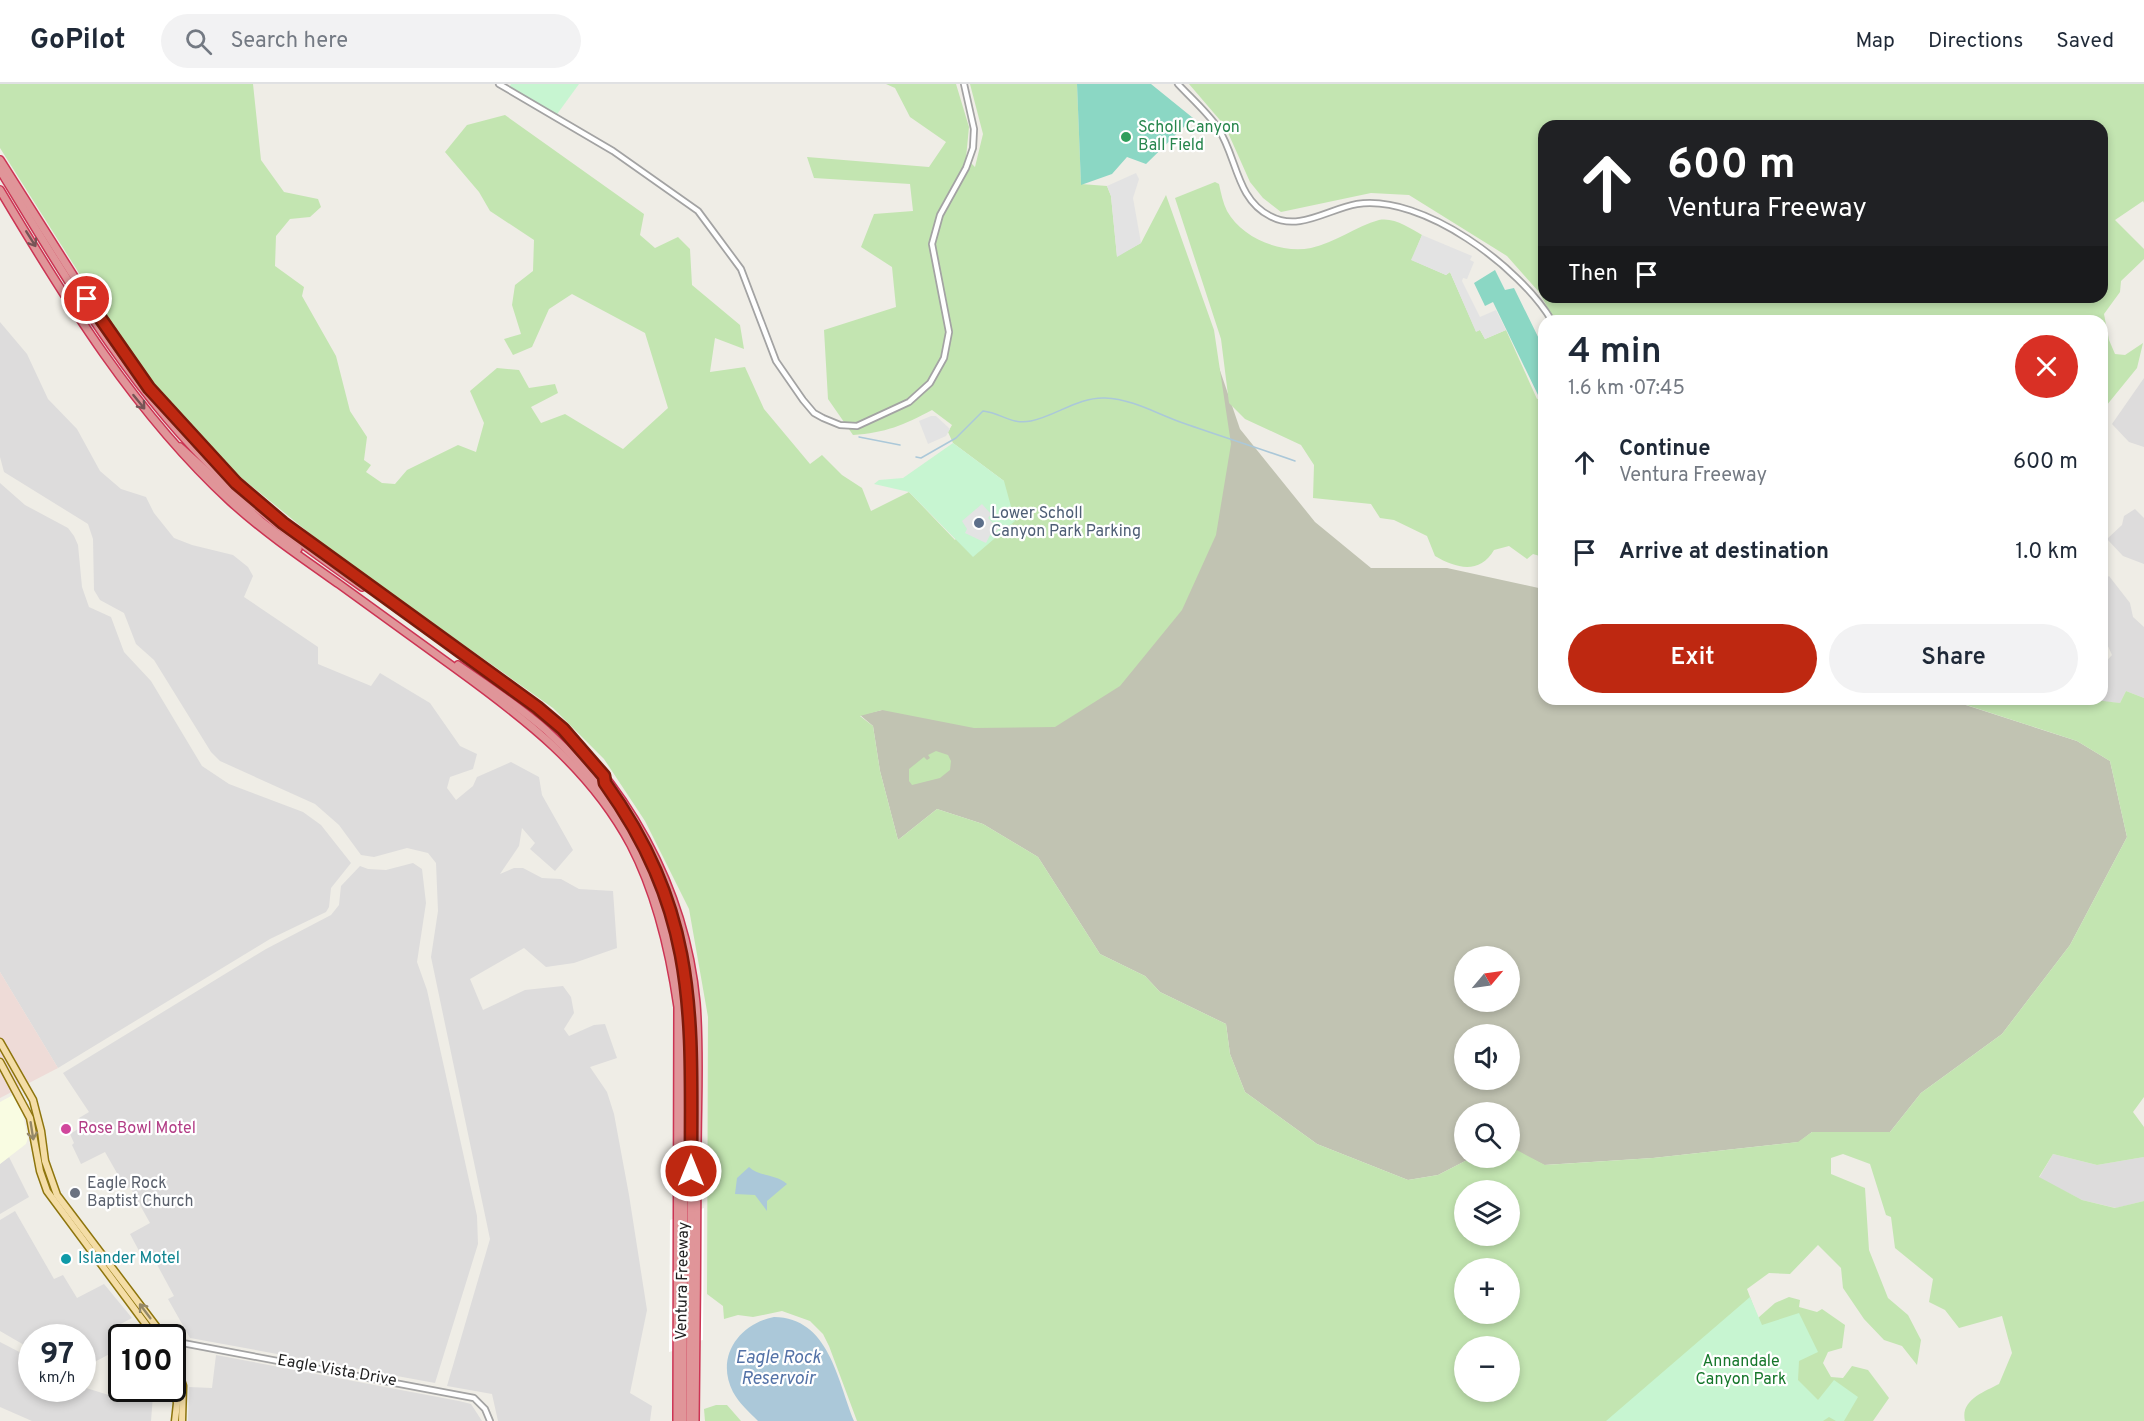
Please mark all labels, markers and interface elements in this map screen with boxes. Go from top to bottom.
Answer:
search box [161,14,581,68]
text: GoPilot [30,23,125,59]
icon: search [182,25,215,58]
text: Search here [230,28,348,55]
text: Map [1855,28,1895,55]
text: Directions [1928,28,2023,55]
text: Saved [2056,28,2114,55]
place label: Scholl Canyon Ball Field [1138,118,1240,156]
marker: Scholl Canyon Ball Field [1119,130,1133,144]
text: 600 m [1667,140,1796,193]
icon: ahead [1568,144,1646,222]
text: Ventura Freeway [1667,192,1867,226]
one-way arrow [25,230,37,247]
icon: arrive [1630,258,1663,291]
text: Then [1568,261,1618,288]
pin [61,273,112,324]
icon: arrive [70,282,103,315]
text: 4 min [1568,330,1662,376]
button: close [2015,335,2078,398]
text: 1.6 km · 07:45 [1568,376,1685,402]
one-way arrow [132,393,145,409]
text: Continue [1619,436,1710,463]
icon: ahead [1568,446,1601,479]
text: 600 m [2013,449,2078,476]
text: Ventura Freeway [1619,463,1767,489]
place label: Lower Scholl Canyon Park Parking [991,504,1141,542]
marker: Lower Scholl Canyon Park Parking [972,516,986,530]
icon: arrive [1568,536,1601,569]
text: Arrive at destination [1619,539,1829,566]
text: 1.0 km [2015,539,2078,566]
button: Exit [1568,624,1817,693]
button: Share [1829,624,2078,693]
north arrow [1454,946,1520,1012]
map controls [1454,946,1520,1402]
button: sound [1454,1024,1520,1090]
button: search [1454,1102,1520,1168]
place label: Rose Bowl Motel [78,1119,196,1139]
one-way arrow [27,1121,38,1140]
marker: Rose Bowl Motel [59,1122,73,1136]
position arrow [659,1139,723,1203]
place label: Eagle Rock Baptist Church [87,1174,193,1212]
button: layers [1454,1180,1520,1246]
marker: Eagle Rock Baptist Church [68,1186,82,1200]
street label: Ventura Freeway [672,1222,694,1340]
place label: Islander Motel [78,1249,180,1269]
marker: Islander Motel [59,1252,73,1266]
button: + [1454,1258,1520,1324]
one-way arrow [139,1304,152,1320]
speed limit sign: 100 [108,1324,186,1402]
button: − [1454,1336,1520,1402]
text: 97 [40,1337,74,1374]
water label: Eagle Rock Reservoir [735,1347,822,1391]
street label: Eagle Vista Drive [276,1351,398,1391]
park label: Annandale Canyon Park [1696,1352,1786,1390]
text: km/h [39,1369,75,1388]

